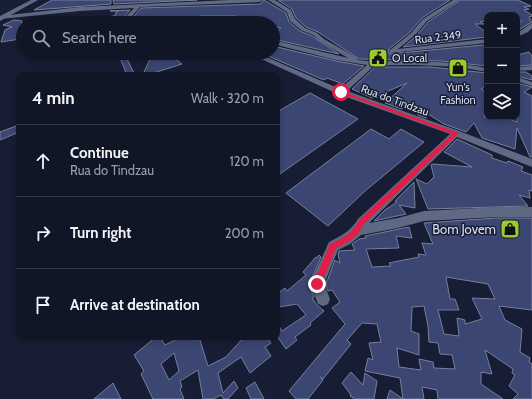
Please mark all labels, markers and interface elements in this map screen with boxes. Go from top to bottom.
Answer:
map controls [484,12,520,120]
button: + [484,12,520,48]
search box [16,16,280,60]
icon: search [30,27,52,49]
street label: Rua 2.349 [414,27,462,47]
text: Search here [62,29,137,47]
public building icon: O Local [367,47,389,69]
button: − [484,48,520,84]
place label: O Local [392,51,428,65]
shop icon: Yun's Fashion [447,57,469,79]
place label: Yun's Fashion [440,80,476,107]
street label: Rua do Tindzau [359,81,431,119]
route start [332,83,350,101]
button: layers [484,84,520,120]
text: 4 min [32,88,75,108]
text: Walk · 320 m [191,90,264,106]
text: Continue [70,144,129,162]
icon: ahead [32,150,54,172]
text: 120 m [230,153,264,169]
text: Rua do Tindzau [70,162,154,178]
shop icon: Bom Jovem [499,218,521,240]
place label: Bom Jovem [432,221,496,237]
icon: right [32,222,54,244]
text: Turn right [70,224,131,242]
text: 200 m [225,225,264,241]
route end [308,275,326,293]
icon: arrive [32,294,54,316]
text: Arrive at destination [70,296,200,314]

